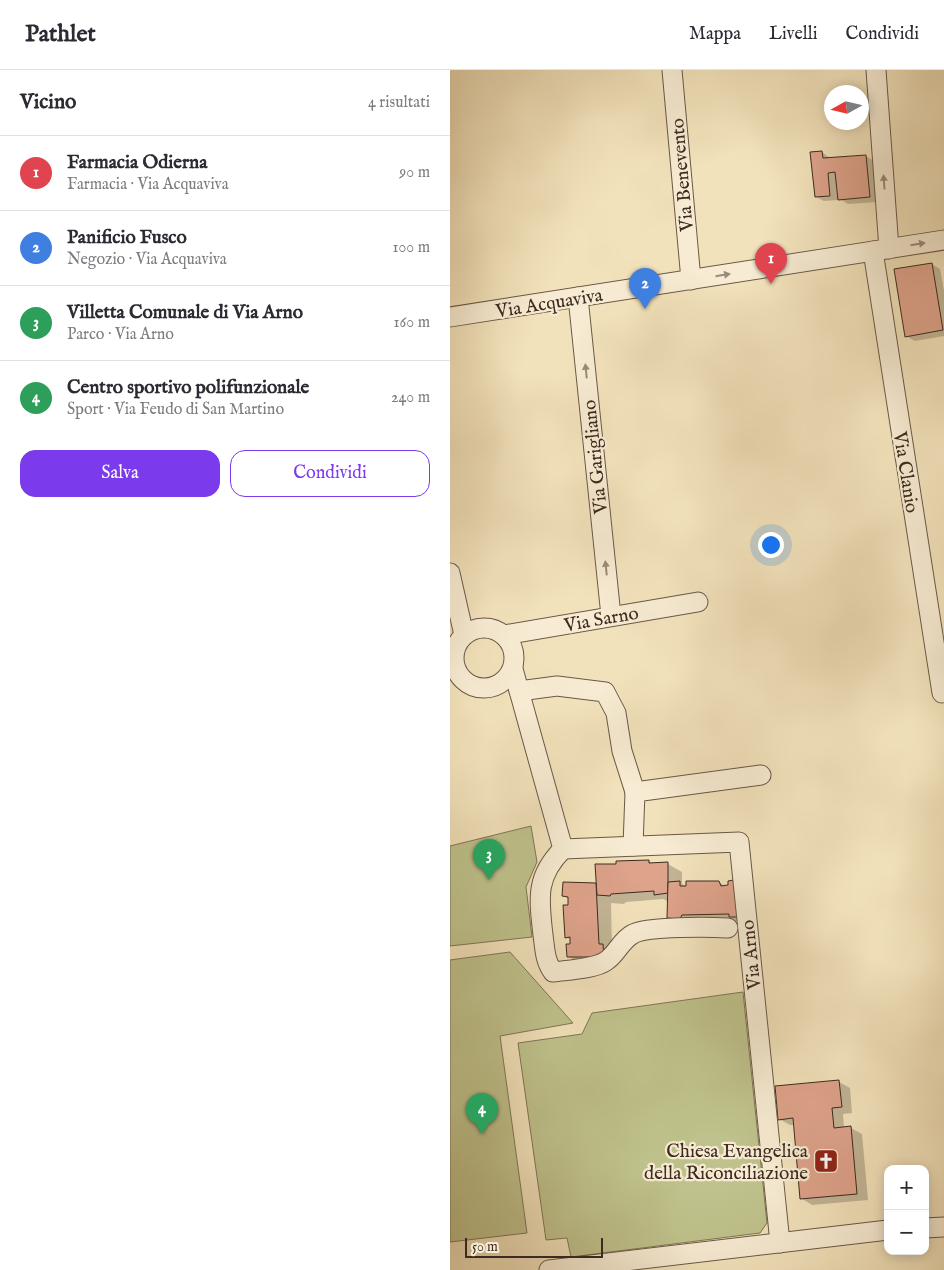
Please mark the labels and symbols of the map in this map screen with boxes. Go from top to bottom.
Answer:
north arrow [824,85,869,130]
street label: Via Benevento [666,117,700,234]
one-way arrow [880,174,888,190]
one-way arrow [910,240,926,248]
pin: 1 [755,243,787,284]
pin: 2 [629,268,661,309]
one-way arrow [715,270,731,278]
street label: Via Acquaviva [493,284,605,324]
one-way arrow [581,363,589,379]
street label: Via Garigliano [578,399,614,516]
street label: Via Clanio [887,429,923,515]
your location [758,532,784,558]
one-way arrow [602,559,610,575]
street label: Via Sarno [561,602,640,638]
pin: 3 [473,839,505,880]
street label: Via Arno [736,919,768,992]
pin: 4 [466,1093,498,1134]
place label: Chiesa Evangelica della Riconciliazione [644,1140,809,1186]
church icon: Chiesa Evangelica della Riconciliazione [813,1148,839,1174]
scale bar [465,1235,602,1258]

